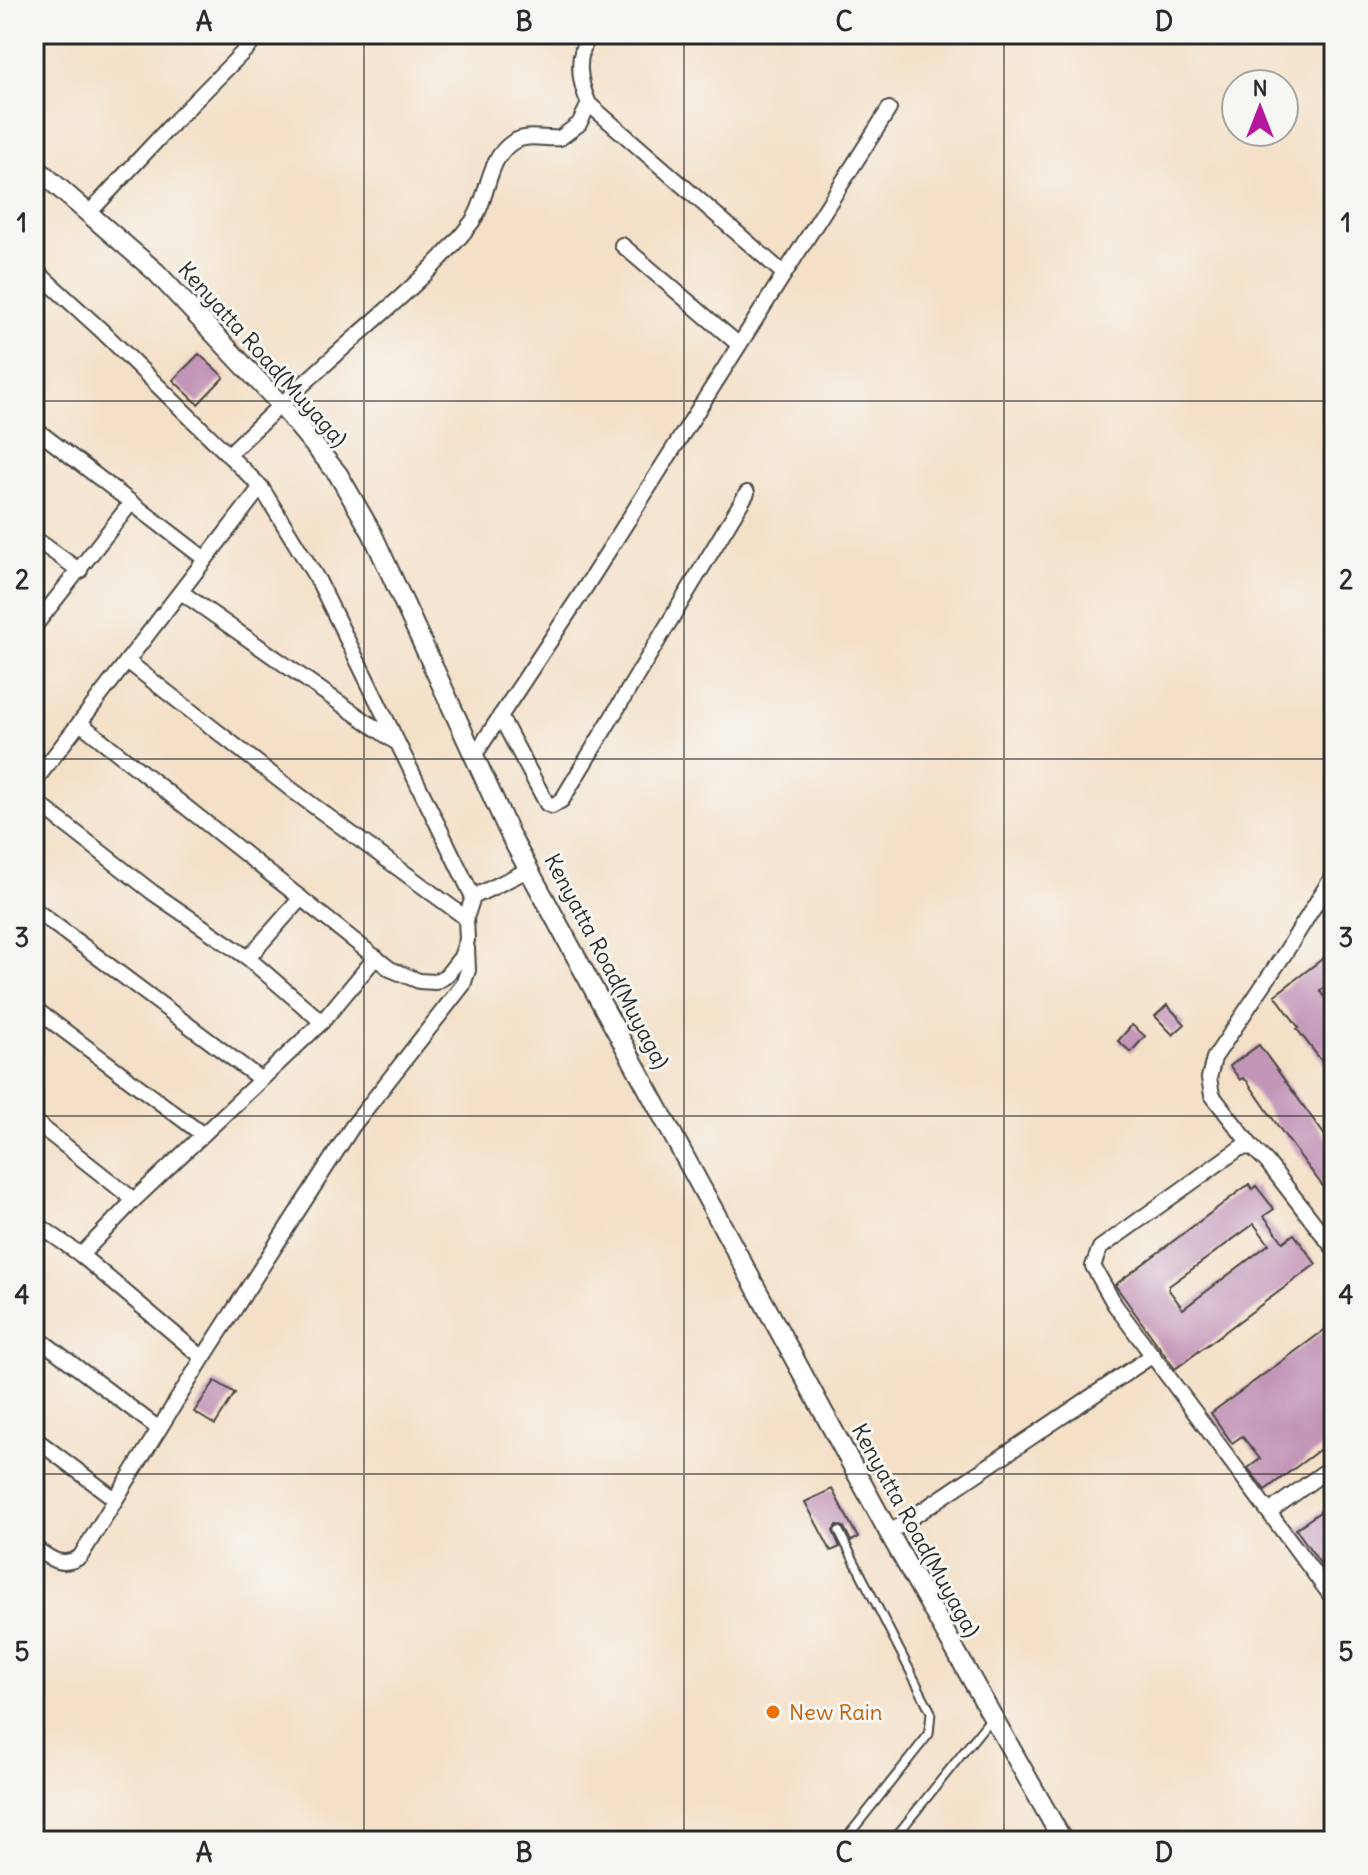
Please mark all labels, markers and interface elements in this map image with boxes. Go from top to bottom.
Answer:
text: A [196,5,213,38]
text: B [515,5,533,38]
text: C [835,5,853,38]
text: D [1155,5,1173,38]
north arrow [1220,68,1300,148]
text: N [1252,74,1268,102]
text: 1 [17,206,27,239]
text: 1 [1341,206,1351,239]
street label: Kenyatta Road(Muyaga) [172,256,354,452]
text: 2 [15,563,29,596]
text: 2 [1339,563,1353,596]
street label: Kenyatta Road(Muyaga) [538,849,676,1073]
text: 3 [15,921,29,954]
text: 3 [1339,921,1353,954]
text: 4 [14,1278,30,1311]
text: 4 [1338,1278,1354,1311]
street label: Kenyatta Road(Muyaga) [846,1418,986,1642]
text: 5 [15,1635,30,1668]
text: 5 [1339,1635,1354,1668]
place label: New Rain [789,1698,883,1726]
marker: New Rain [764,1703,782,1721]
text: A [196,1836,213,1869]
text: B [515,1836,533,1869]
text: C [835,1836,853,1869]
text: D [1155,1836,1173,1869]

